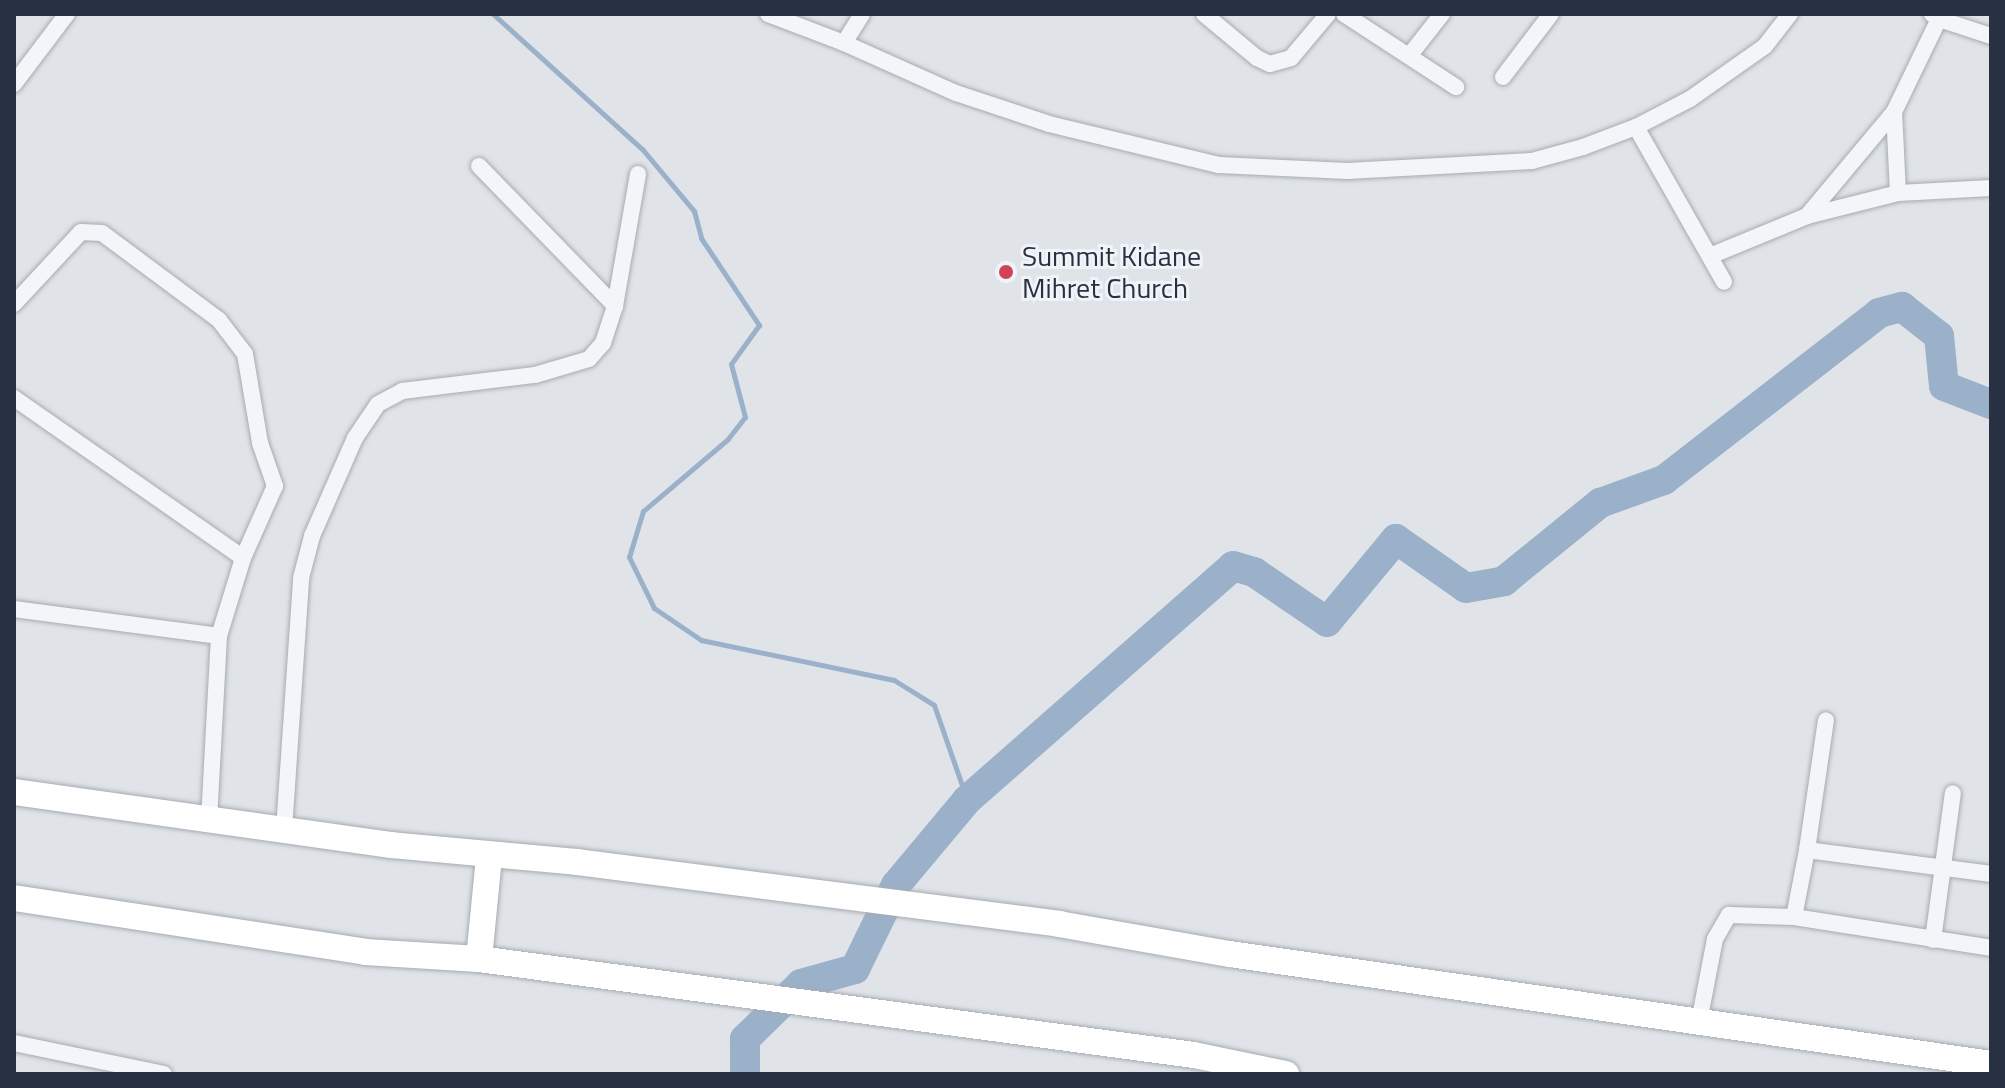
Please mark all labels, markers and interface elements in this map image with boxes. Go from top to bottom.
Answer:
place label: Summit Kidane Mihret Church [1022,239,1201,305]
marker: Summit Kidane Mihret Church [997,263,1015,281]

